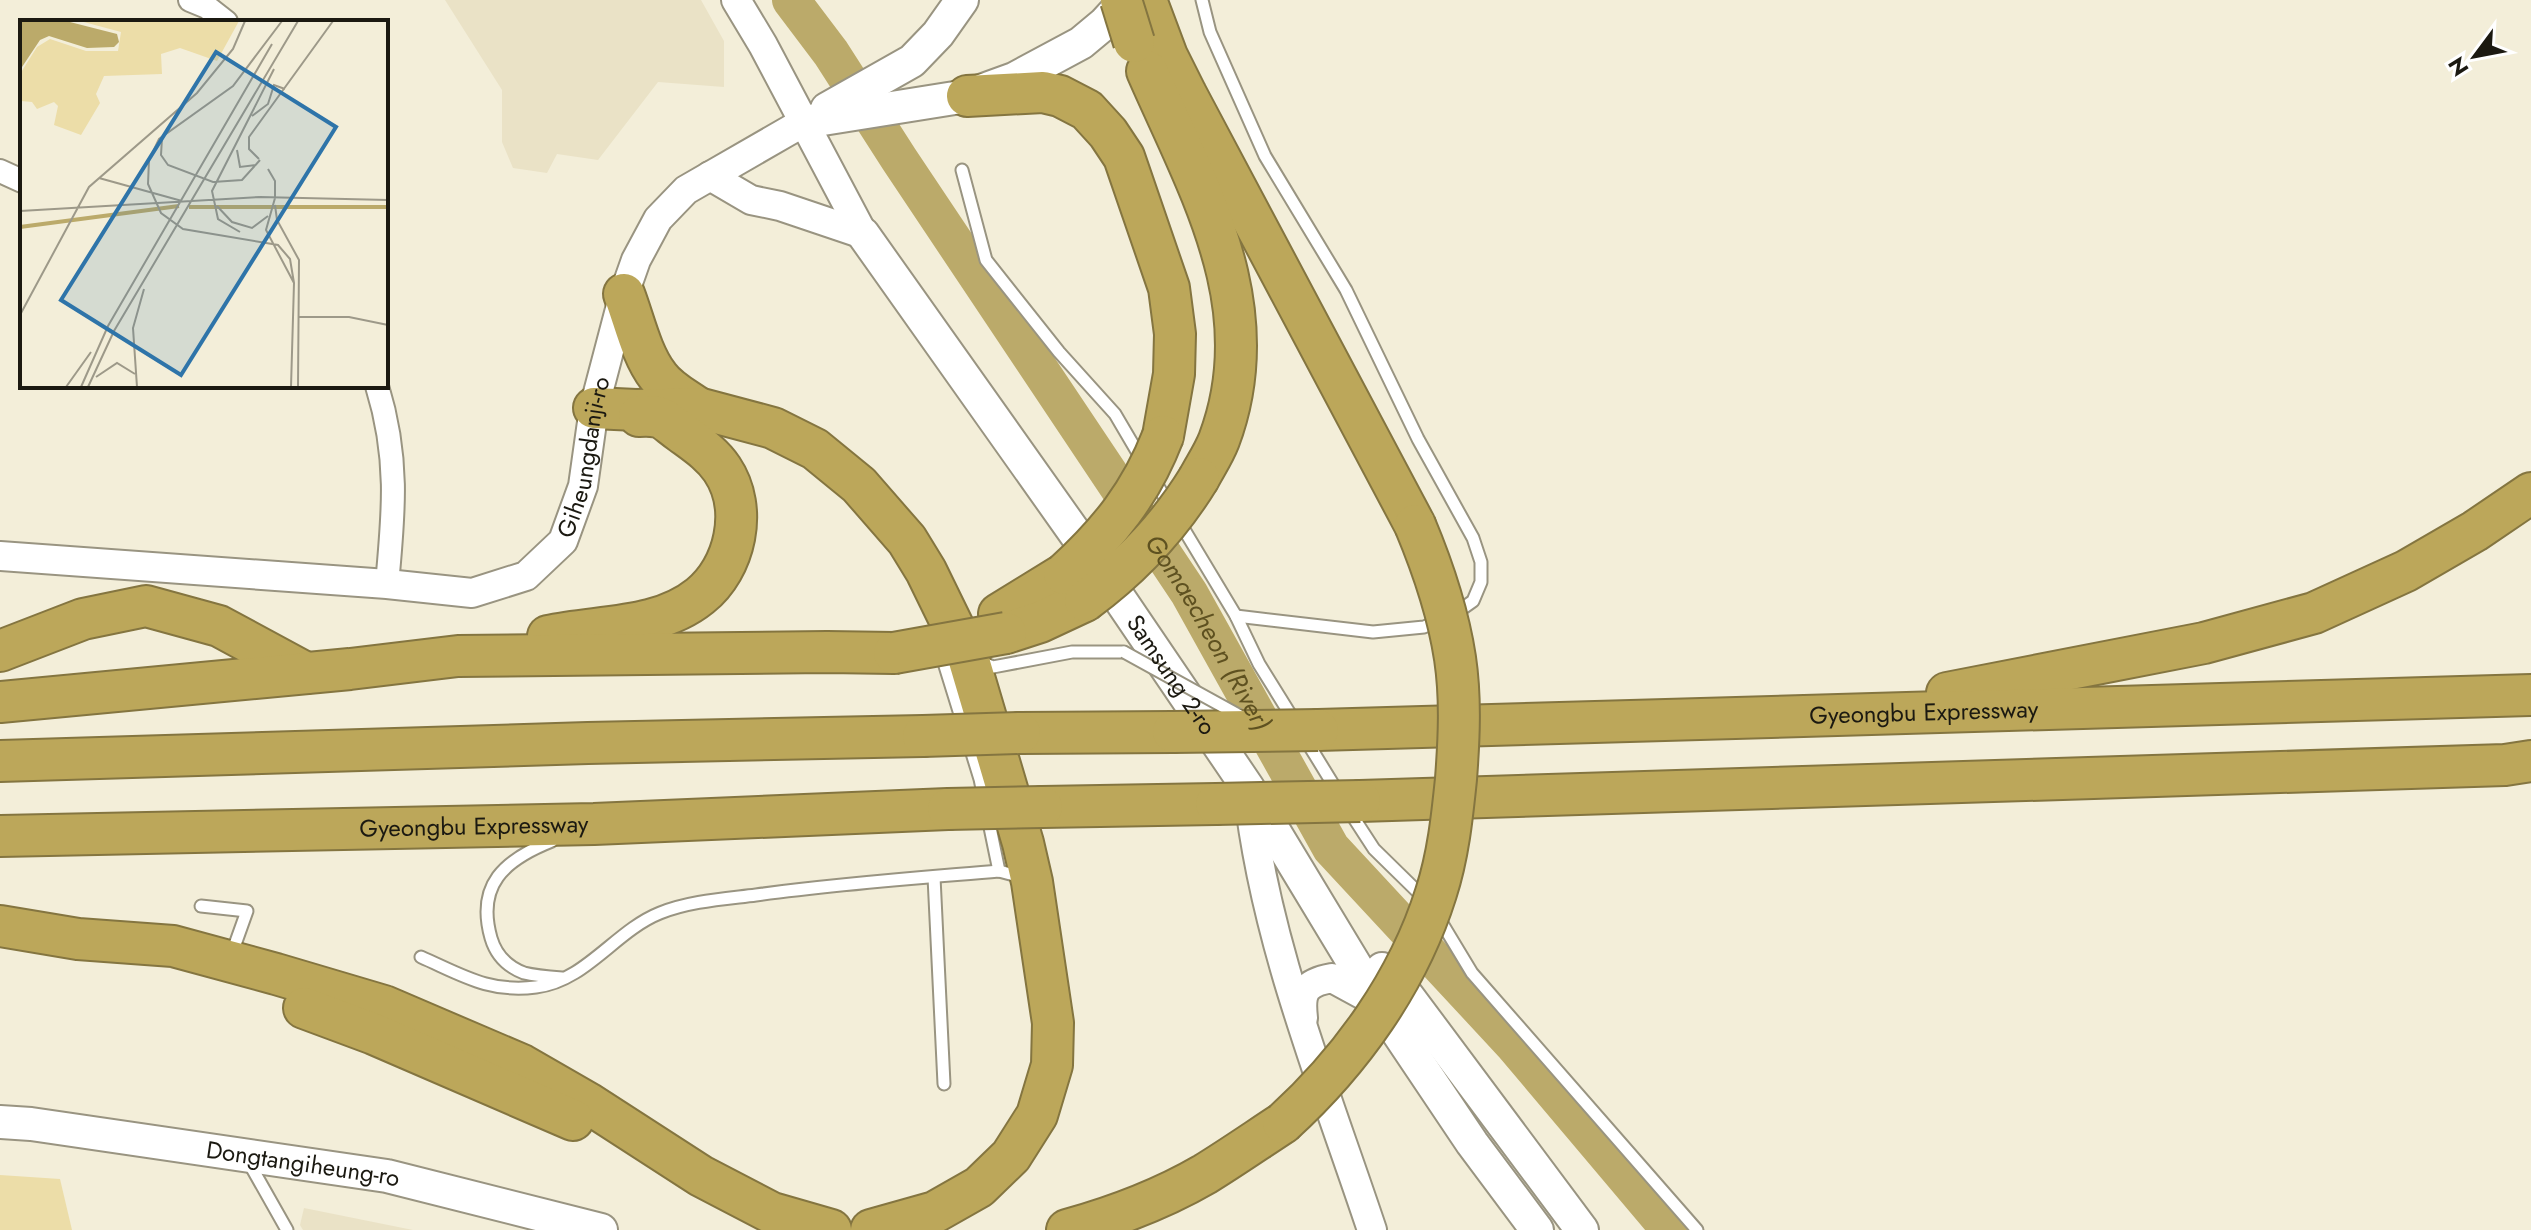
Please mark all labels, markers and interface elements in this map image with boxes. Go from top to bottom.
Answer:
north arrow [2435,16,2515,96]
inset map [20,20,388,388]
text: N [2440,51,2476,82]
street label: Giheungdanji-ro [548,372,619,543]
water label: Gomaecheon (River) [1136,526,1281,738]
street label: Samsung 2-ro [1118,607,1225,742]
street label: Gyeongbu Expressway [1809,691,2039,733]
street label: Gyeongbu Expressway [359,806,589,846]
street label: Dongtangiheung-ro [204,1132,404,1196]

